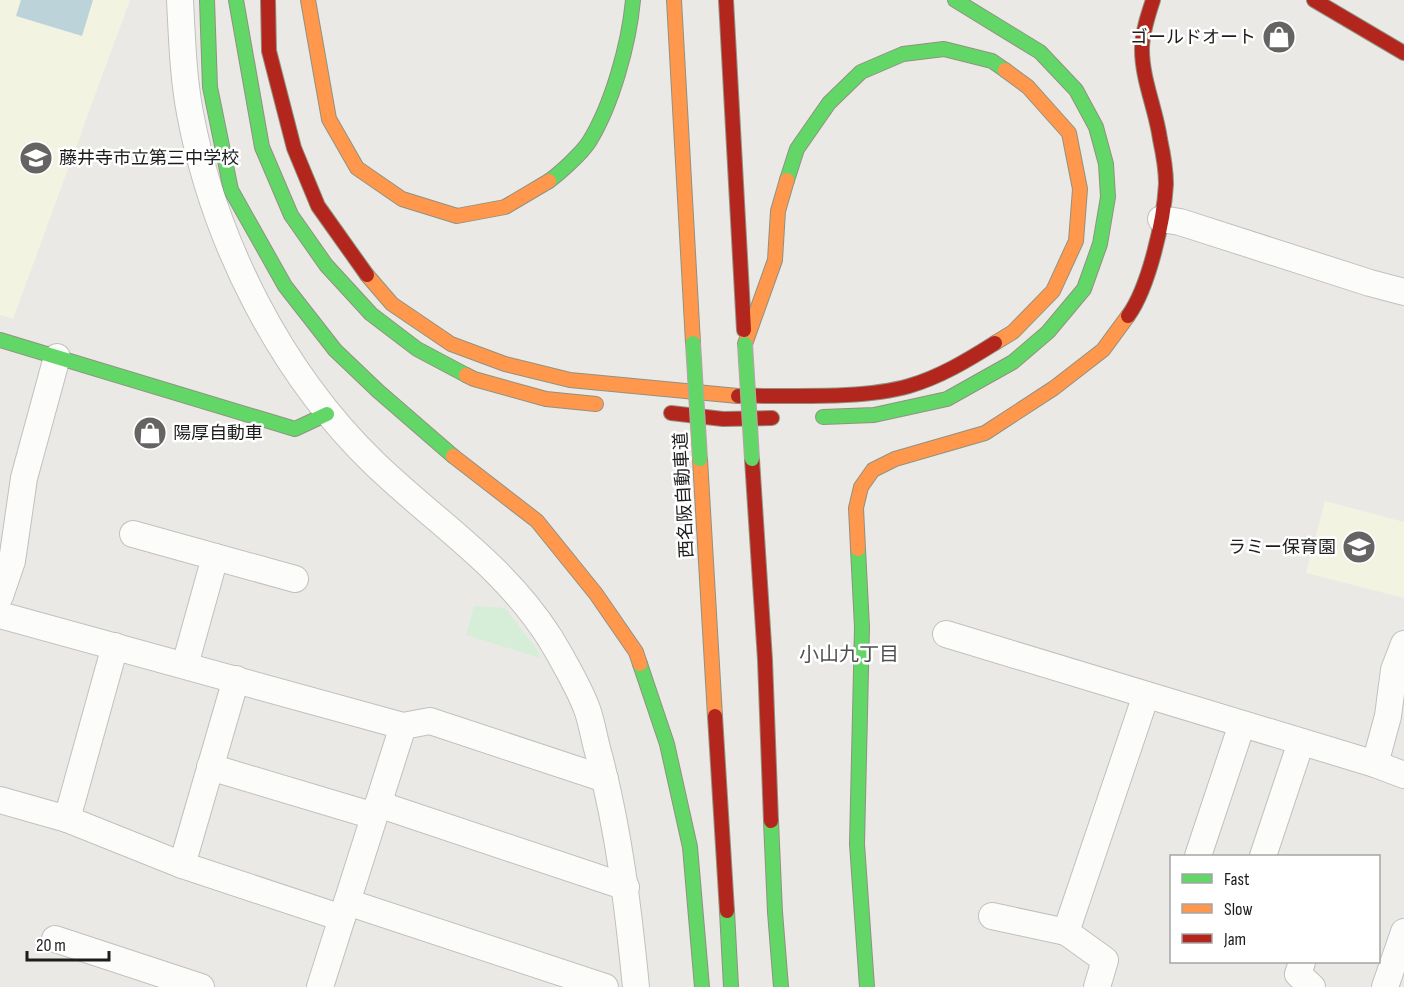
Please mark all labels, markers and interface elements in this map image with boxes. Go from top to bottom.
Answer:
shop icon: ゴールドオート [1261,19,1297,55]
place label: ゴールドオート [1130,27,1256,48]
school or university icon: 藤井寺市立第三中学校 [18,140,54,176]
place label: 藤井寺市立第三中学校 [59,148,239,169]
shop icon: 陽厚自動車 [132,415,168,451]
place label: 陽厚自動車 [173,423,263,444]
street label: 西名阪自動車道 [670,432,698,558]
school or university icon: ラミー保育園 [1341,529,1377,565]
place label: ラミー保育園 [1228,537,1336,558]
district label: 小山九丁目 [799,643,899,667]
legend [1170,855,1380,963]
text: Fast [1224,869,1250,890]
text: Slow [1224,899,1253,920]
scale bar [27,924,110,962]
text: Jam [1223,929,1246,950]
text: 20 m [36,935,66,956]

